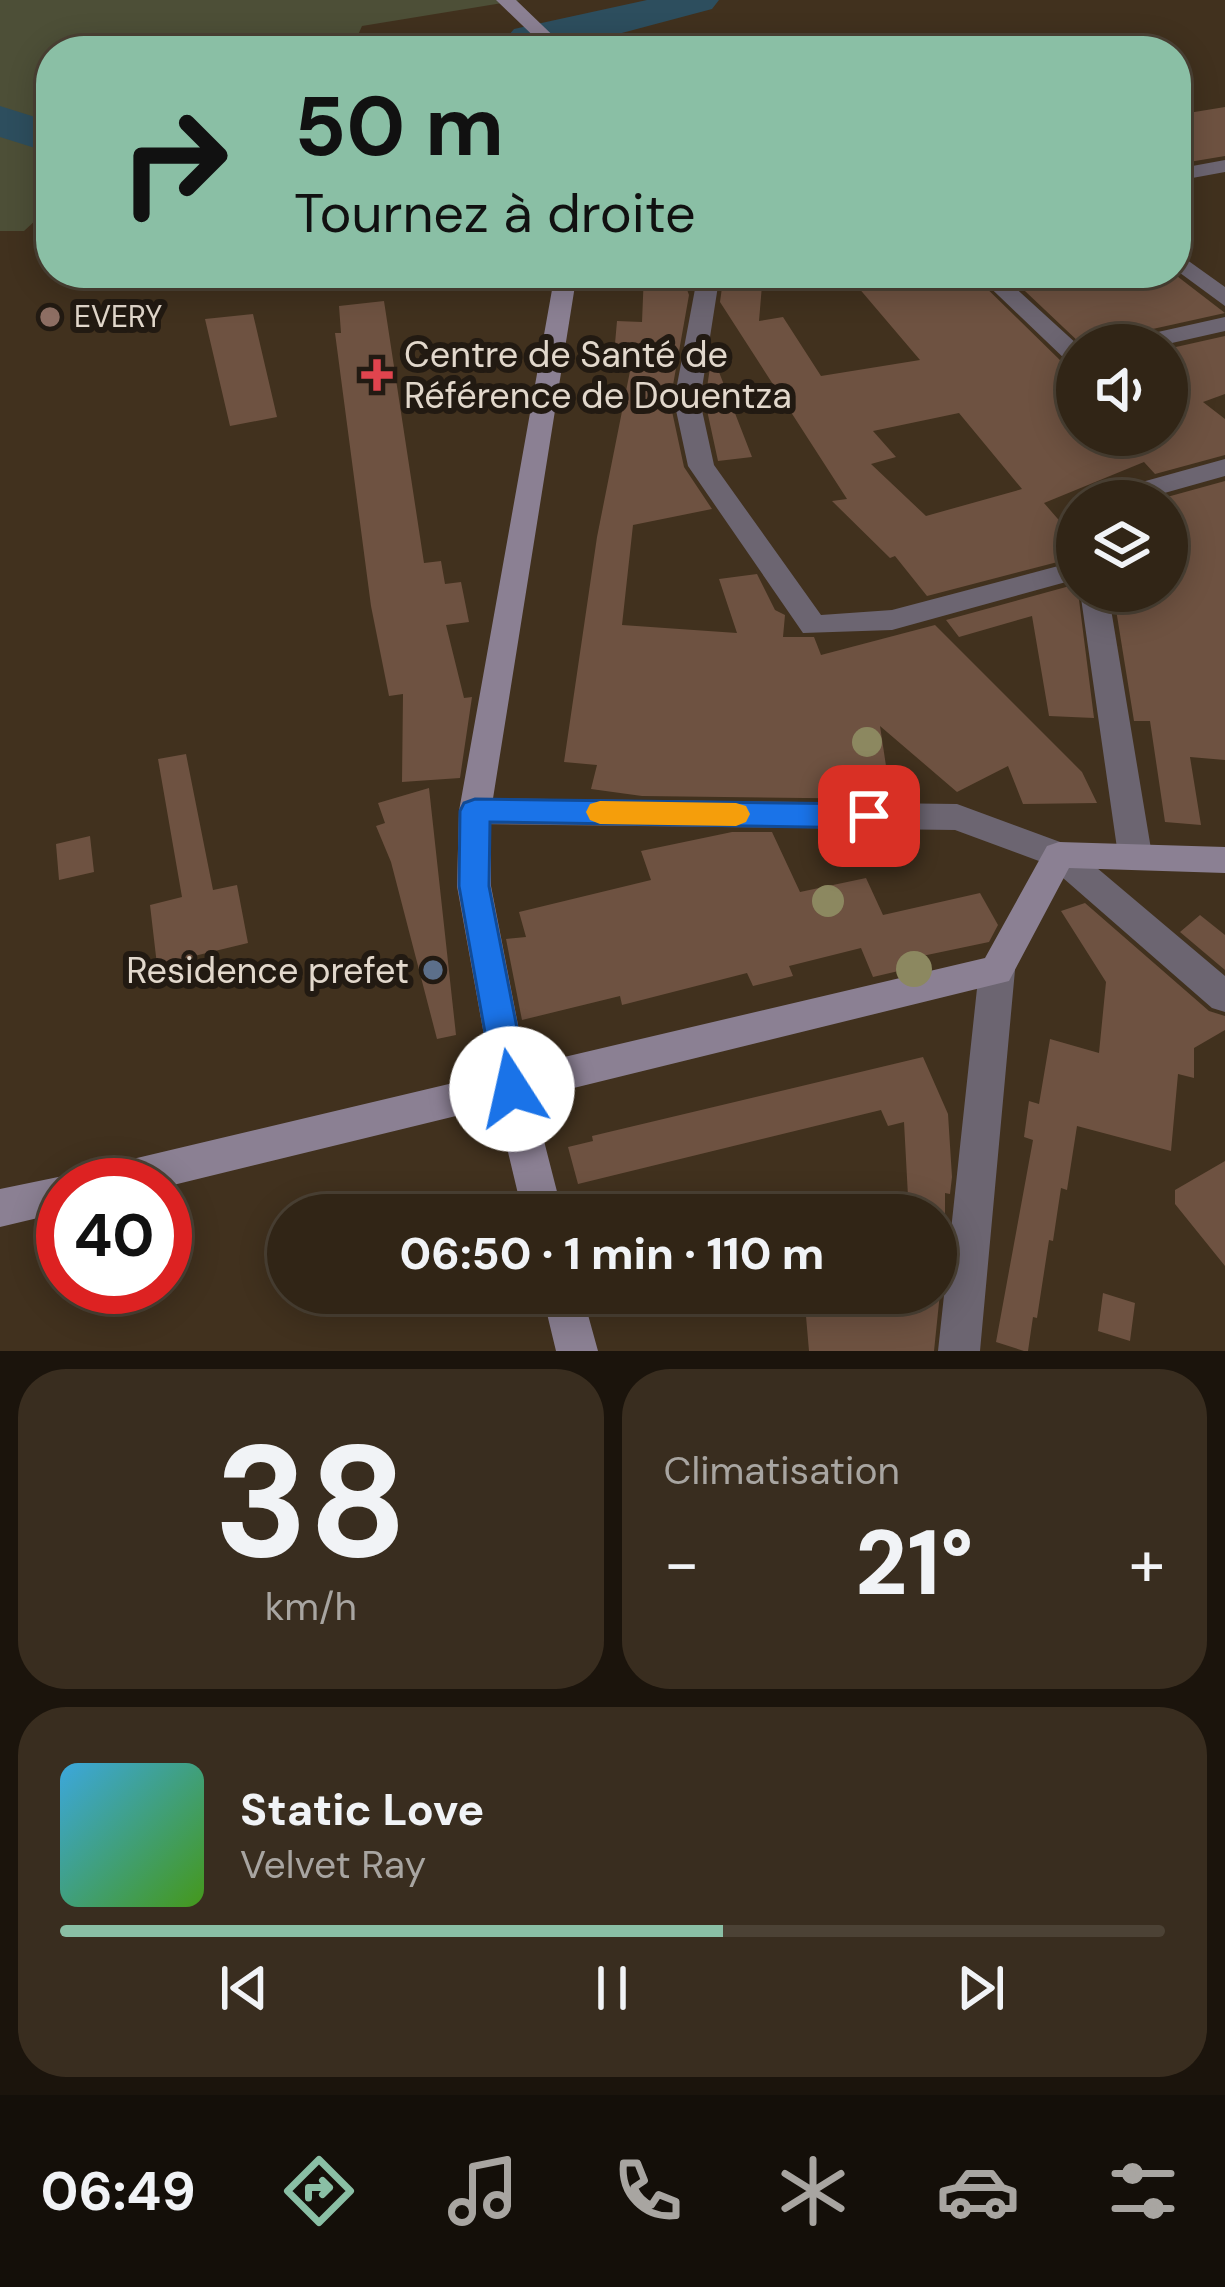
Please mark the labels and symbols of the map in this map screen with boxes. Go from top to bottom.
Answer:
place label: EVERY [74,297,162,336]
marker: EVERY [37,304,63,330]
place label: Centre de Santé de Référence de Douentza [404,331,792,419]
marker: Centre de Santé de Référence de Douentza [361,359,393,391]
pin [818,765,920,867]
place label: Residence prefet [126,947,409,994]
marker: Residence prefet [420,957,446,983]
position arrow [449,1026,575,1152]
speed limit sign: 40 [36,1158,192,1314]

